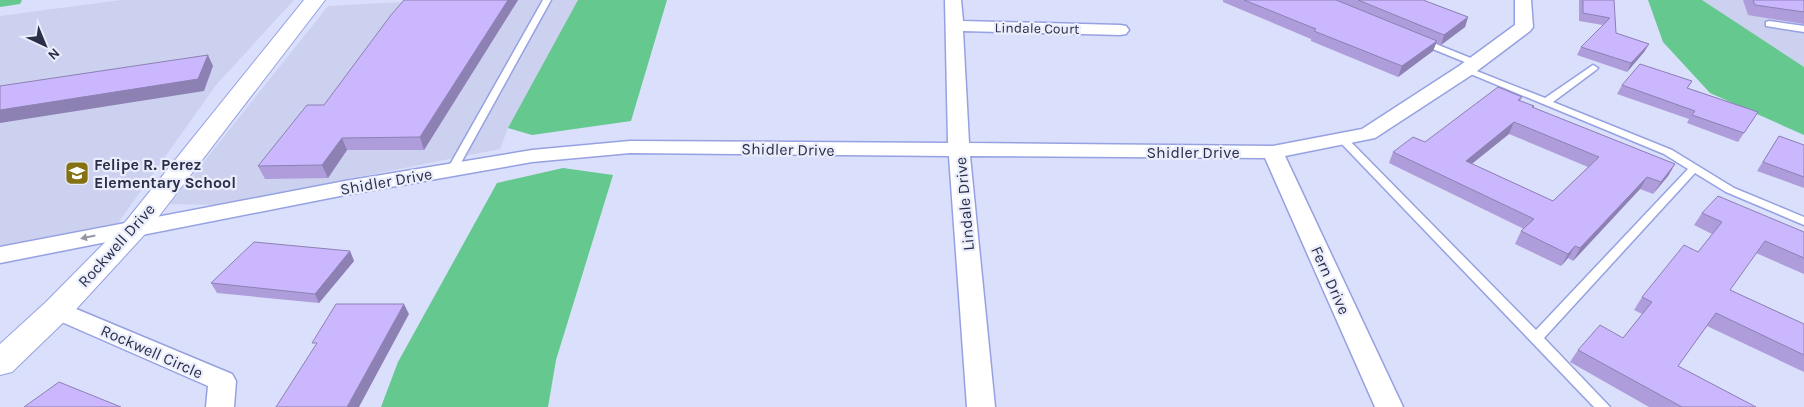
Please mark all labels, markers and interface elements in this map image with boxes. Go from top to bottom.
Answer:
street label: Lindale Court [995,19,1079,38]
north arrow [20,20,70,70]
text: N [44,44,63,64]
street label: Shidler Drive [741,139,835,160]
street label: Shidler Drive [1146,143,1240,162]
place label: Felipe R. Perez Elementary School [94,155,236,192]
street label: Lindale Drive [951,156,978,252]
school or university icon: Felipe R. Perez Elementary School [64,160,90,186]
street label: Shidler Drive [339,164,434,199]
street label: Rockwell Drive [74,200,159,291]
one-way arrow [80,234,96,242]
street label: Fern Drive [1307,243,1354,317]
street label: Rockwell Circle [98,320,206,382]

